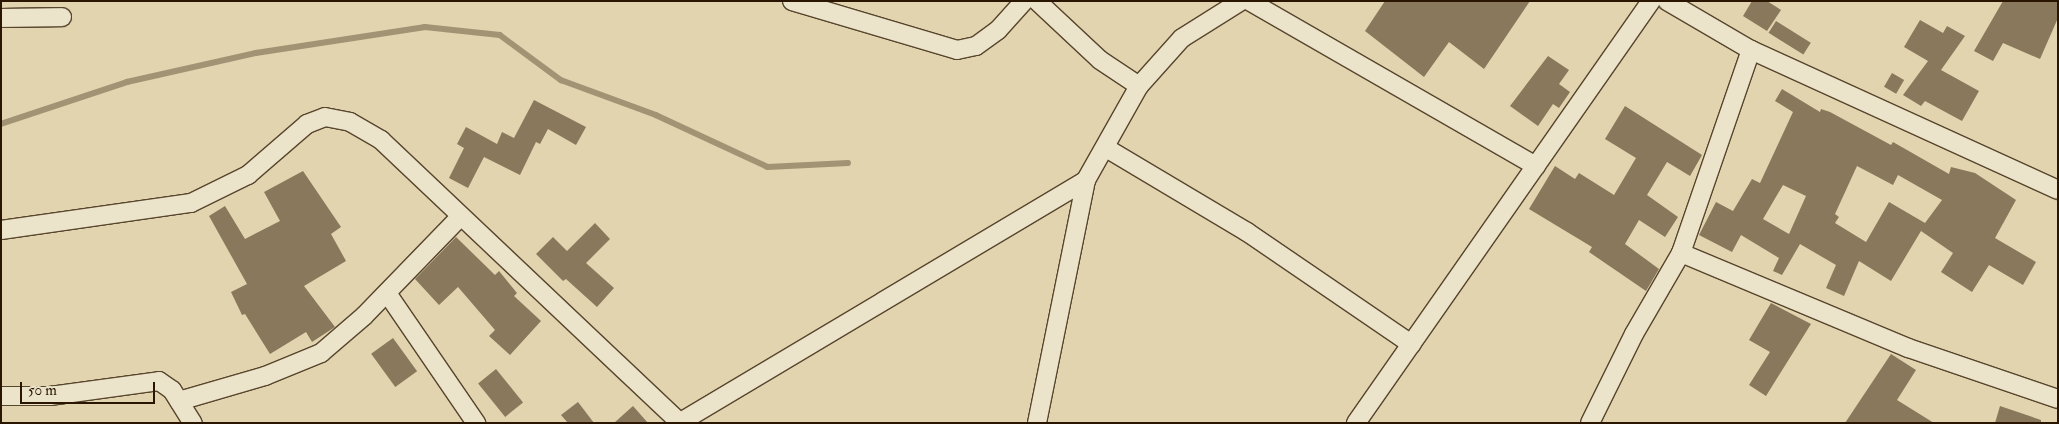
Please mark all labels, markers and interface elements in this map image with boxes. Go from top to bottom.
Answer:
scale bar [22,372,158,404]
text: 50 m [28,381,57,400]

